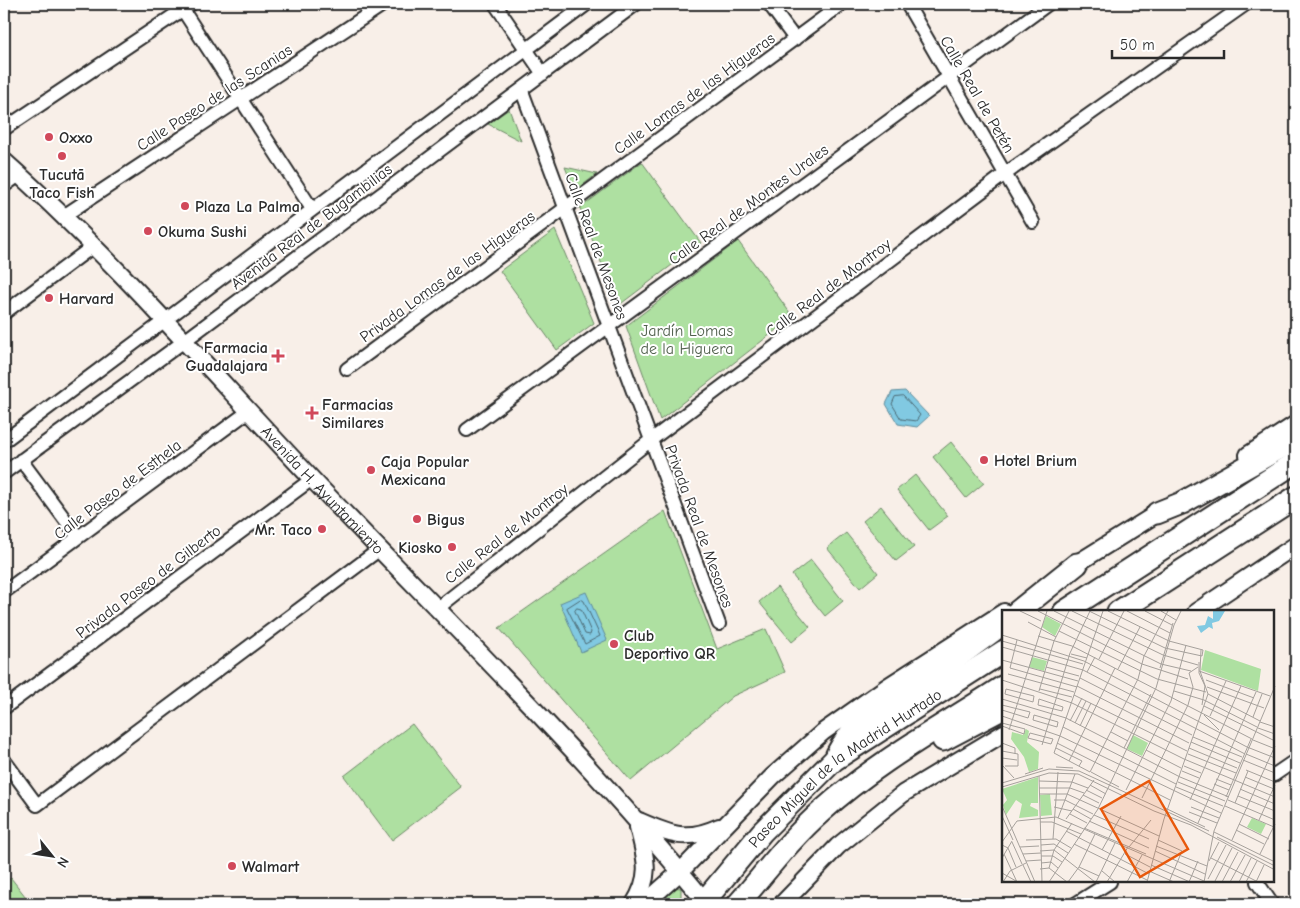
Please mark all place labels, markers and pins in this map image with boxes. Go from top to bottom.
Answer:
place label: Oxxo [59,129,93,147]
marker: Oxxo [43,131,55,143]
marker: Tucutā Taco Fish [56,150,68,162]
place label: Tucutā Taco Fish [29,166,95,202]
place label: Plaza La Palma [195,198,300,216]
marker: Plaza La Palma [179,200,191,212]
place label: Okuma Sushi [158,223,247,241]
marker: Okuma Sushi [142,225,154,237]
place label: Harvard [59,290,114,308]
marker: Harvard [43,292,55,304]
place label: Farmacia Guadalajara [186,339,268,375]
marker: Farmacia Guadalajara [272,350,284,362]
place label: Farmacias Similares [322,396,393,432]
marker: Farmacias Similares [306,407,318,419]
place label: Hotel Brium [994,452,1077,470]
place label: Caja Popular Mexicana [381,453,469,489]
marker: Hotel Brium [978,454,990,466]
marker: Caja Popular Mexicana [365,464,377,476]
place label: Bigus [427,511,465,529]
marker: Bigus [411,513,423,525]
place label: Mr. Taco [255,521,312,539]
marker: Mr. Taco [316,523,328,535]
place label: Kiosko [398,539,442,557]
marker: Kiosko [446,541,458,553]
place label: Club Deportivo QR [624,627,716,663]
marker: Club Deportivo QR [608,638,620,650]
place label: Walmart [242,858,300,876]
marker: Walmart [226,860,238,872]

